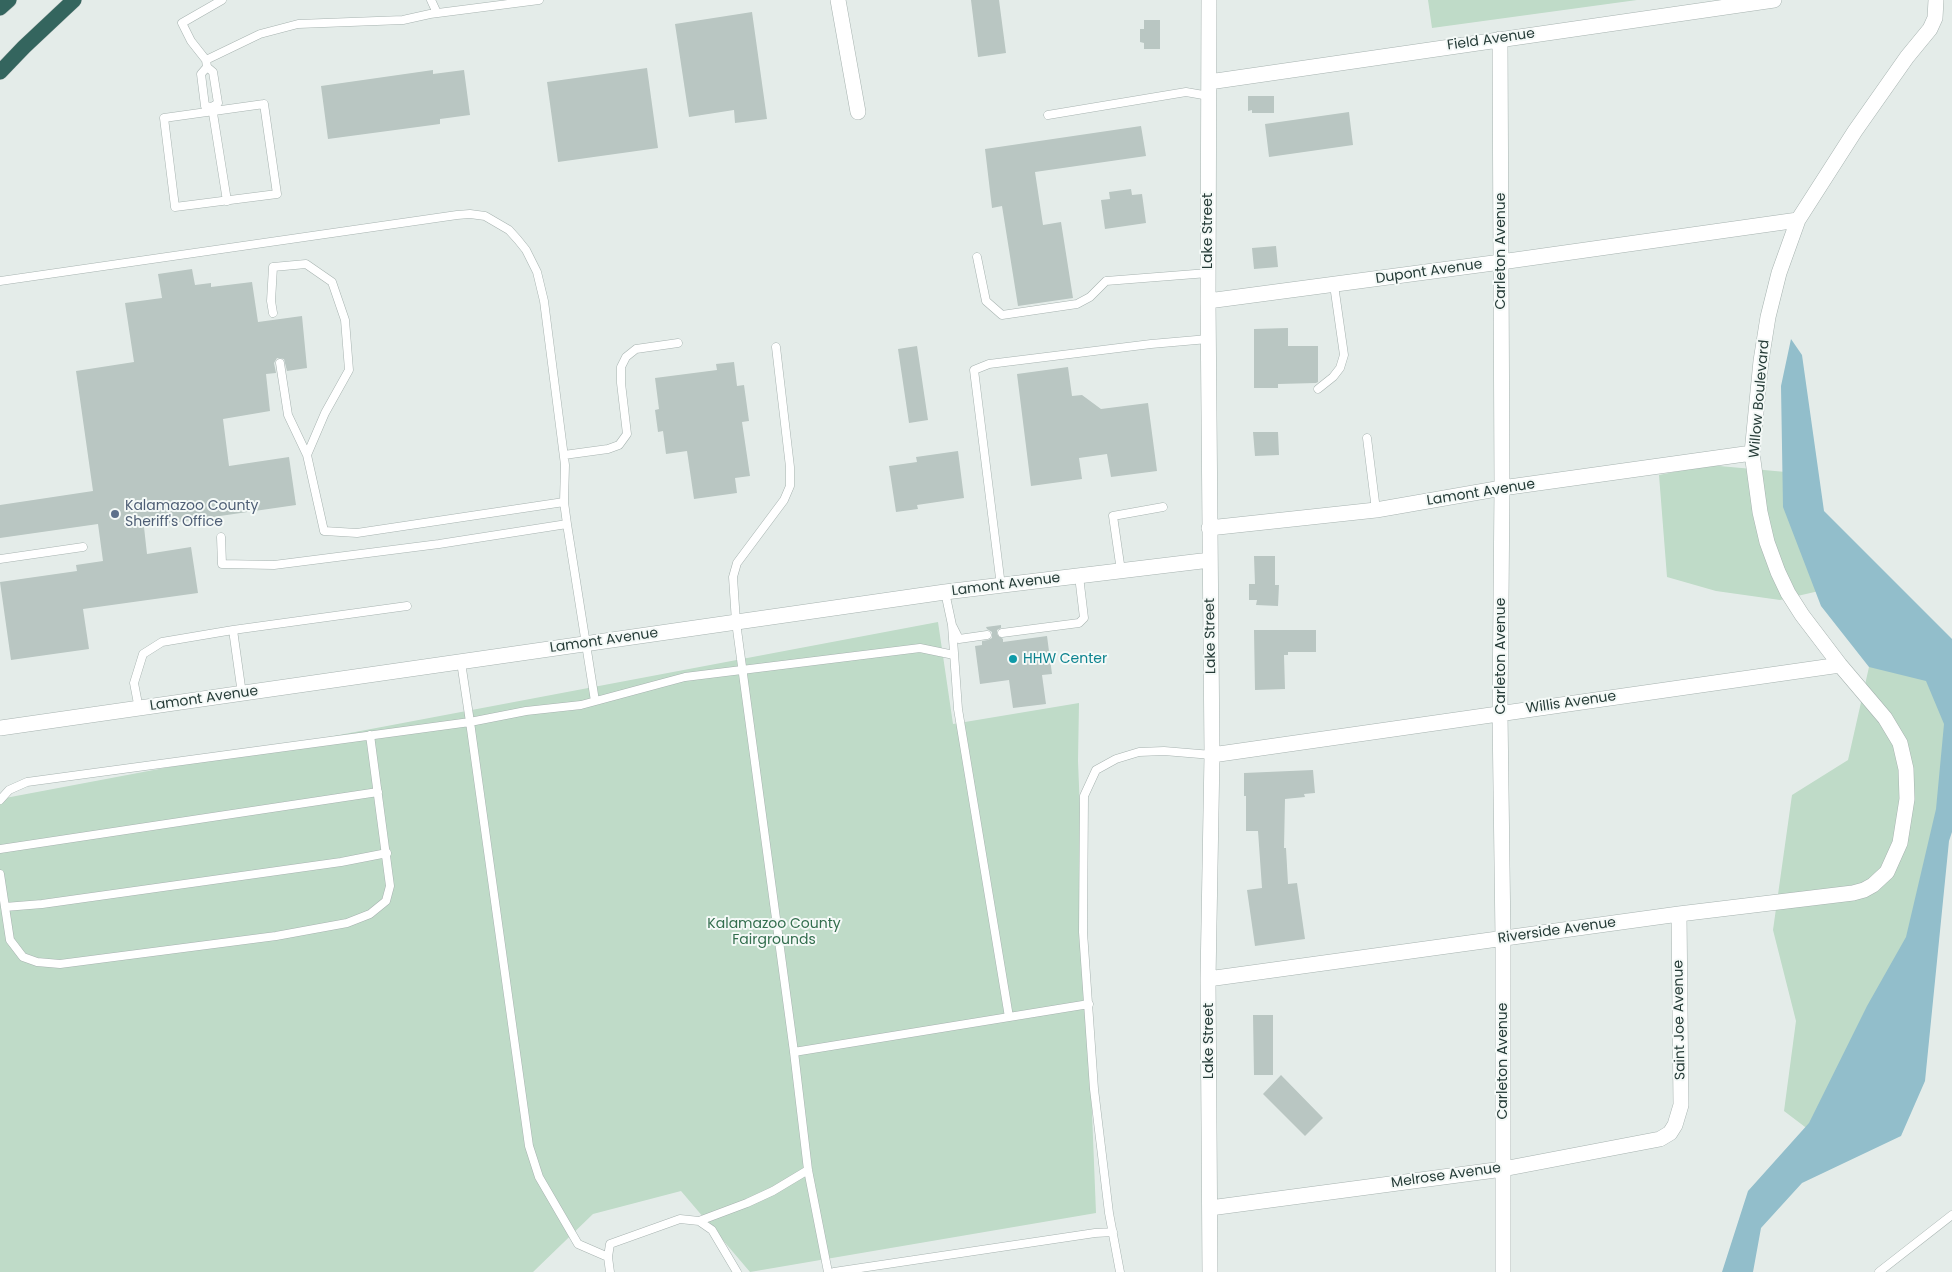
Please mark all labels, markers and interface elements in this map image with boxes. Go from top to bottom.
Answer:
street label: Field Avenue [1446,26,1536,54]
street label: Lake Street [1200,193,1216,269]
street label: Carleton Avenue [1493,193,1509,309]
street label: Dupont Avenue [1375,256,1483,288]
street label: Willow Boulevard [1746,339,1774,459]
street label: Lamont Avenue [1426,476,1536,510]
place label: Kalamazoo County Sheriff's Office [125,498,258,530]
marker: Kalamazoo County Sheriff's Office [109,508,121,520]
street label: Lamont Avenue [951,570,1061,600]
street label: Lake Street [1202,598,1220,674]
street label: Carleton Avenue [1493,598,1509,714]
street label: Lamont Avenue [549,625,659,657]
place label: HHW Center [1023,651,1107,667]
marker: HHW Center [1007,653,1019,665]
street label: Lamont Avenue [149,683,259,715]
street label: Willis Avenue [1525,688,1617,718]
street label: Riverside Avenue [1497,914,1617,948]
park label: Kalamazoo County Fairgrounds [707,916,841,949]
street label: Saint Joe Avenue [1671,960,1689,1080]
street label: Lake Street [1201,1003,1217,1079]
street label: Carleton Avenue [1495,1003,1511,1119]
street label: Melrose Avenue [1390,1160,1502,1192]

